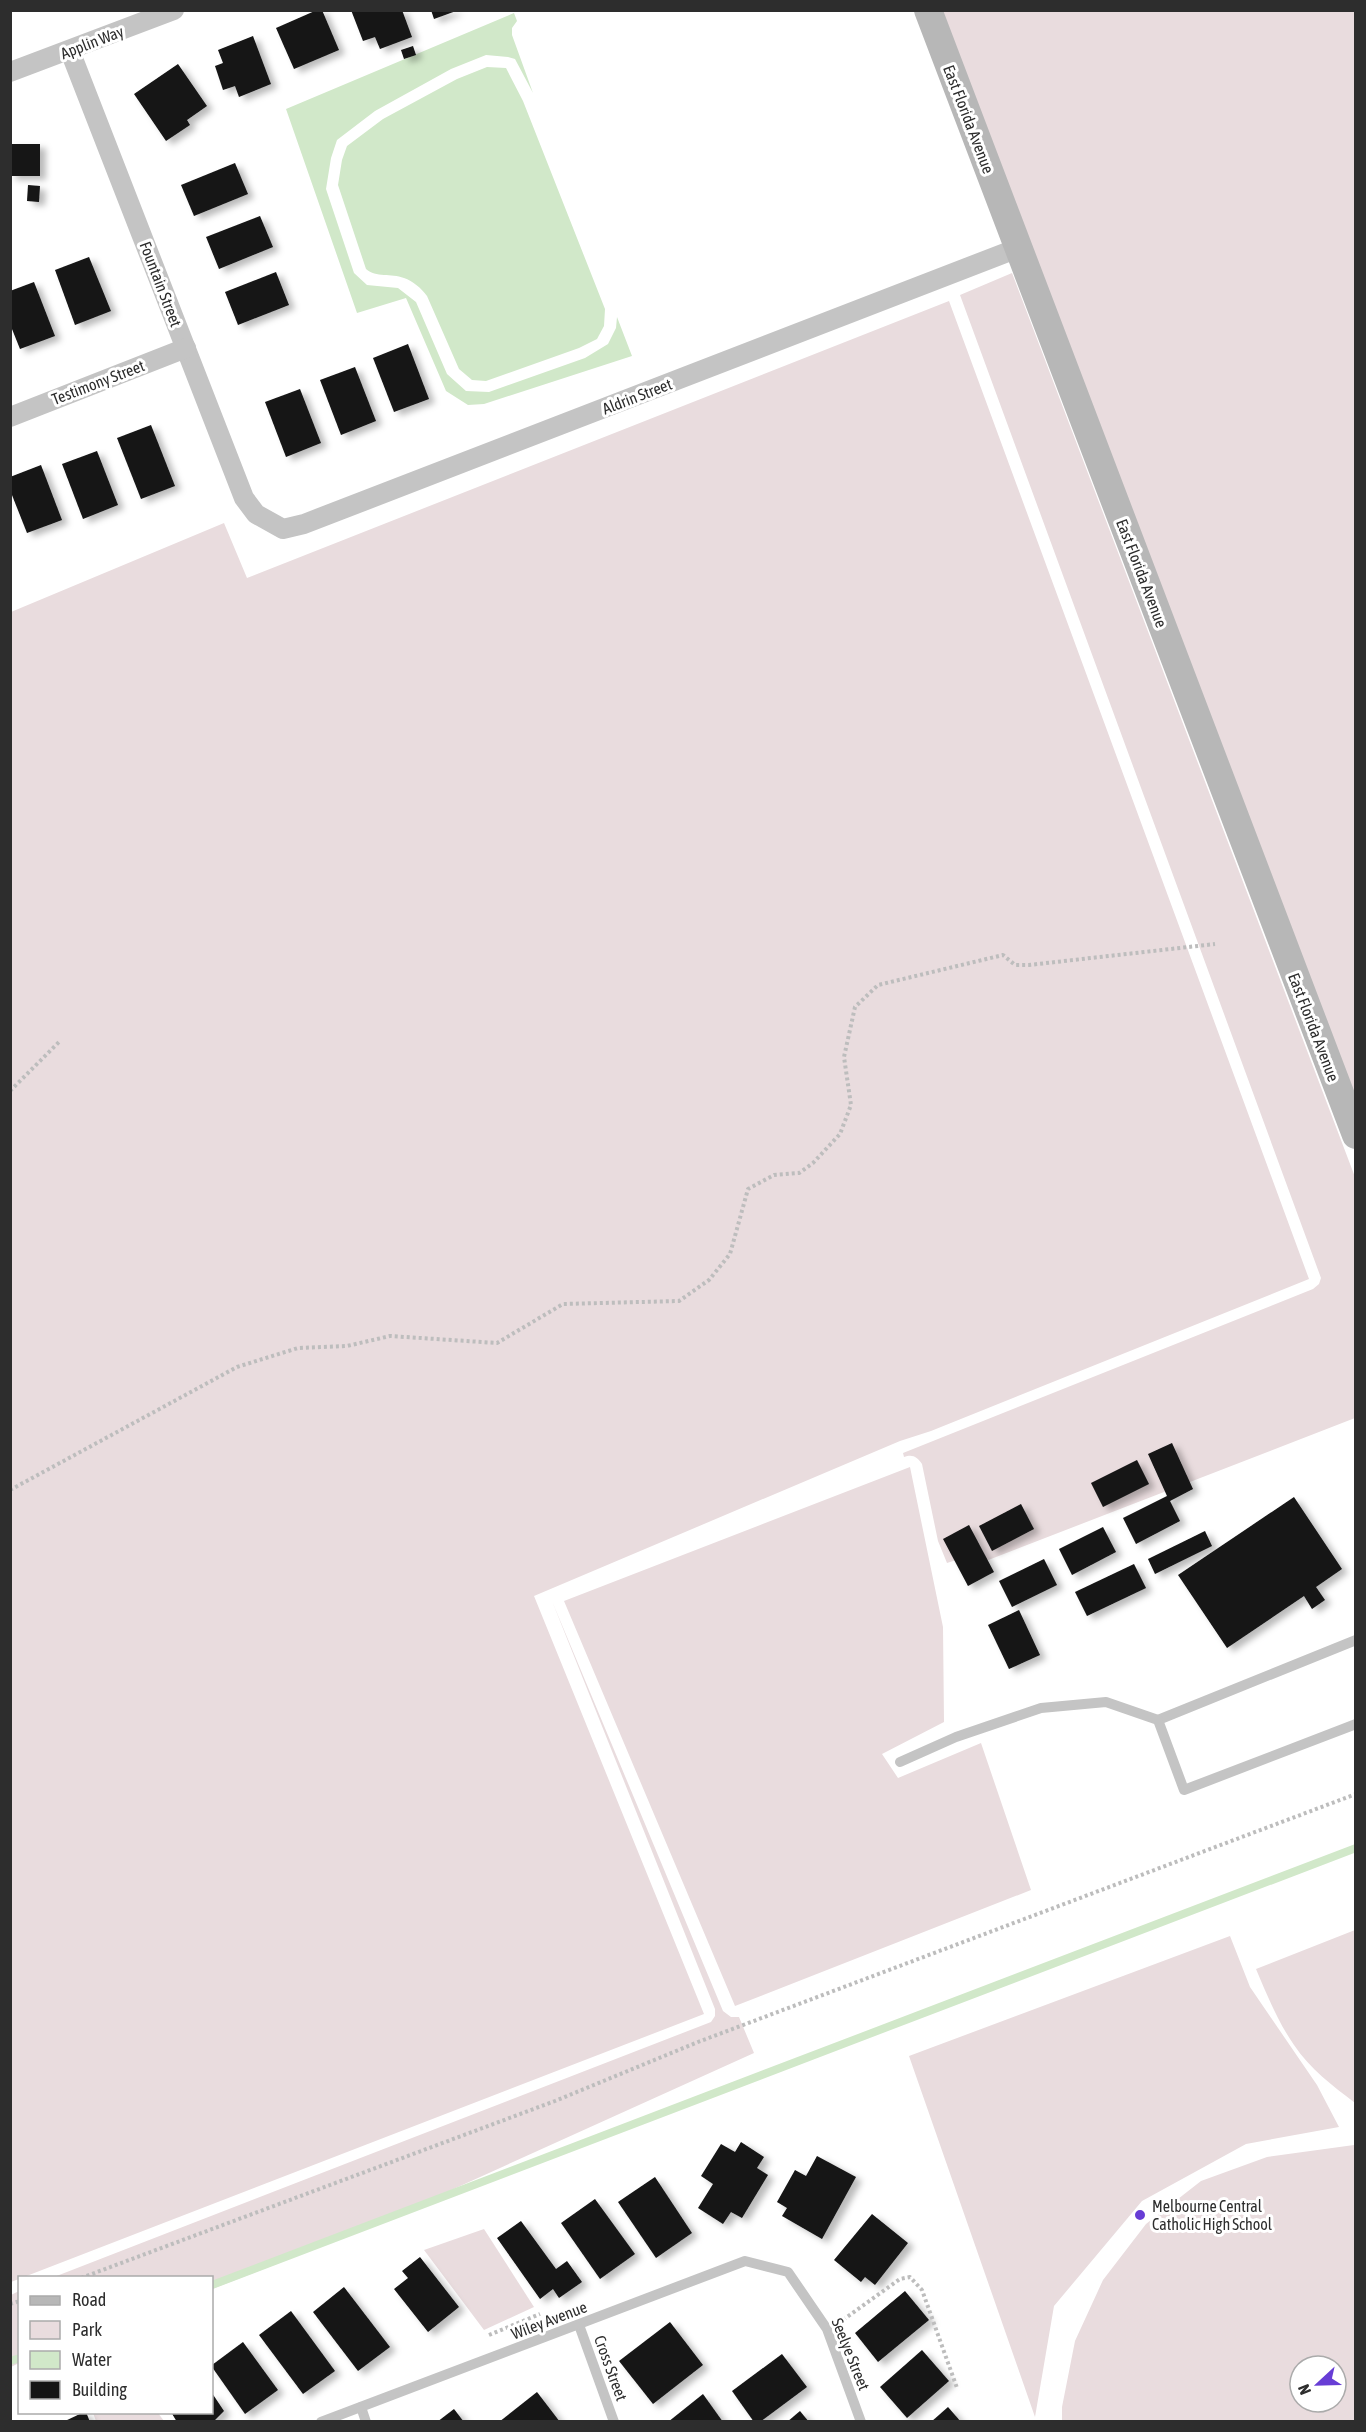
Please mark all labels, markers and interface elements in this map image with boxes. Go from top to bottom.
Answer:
street label: Applin Way [58,22,127,63]
street label: East Florida Avenue [940,62,998,176]
street label: Fountain Street [136,239,186,330]
street label: Testimony Street [49,356,148,409]
street label: Aldrin Street [600,374,675,417]
street label: East Florida Avenue [1113,516,1171,630]
street label: East Florida Avenue [1285,970,1343,1084]
place label: Melbourne Central Catholic High School [1152,2197,1273,2234]
marker: Melbourne Central Catholic High School [1133,2208,1147,2222]
legend [18,2276,213,2414]
text: Road [72,2289,106,2310]
street label: Wiley Avenue [509,2297,590,2344]
street label: Seelye Street [827,2315,874,2393]
text: Park [72,2319,102,2340]
street label: Cross Street [591,2333,631,2403]
text: Water [72,2349,112,2370]
north arrow [1288,2354,1348,2414]
text: Building [72,2379,127,2400]
text: N [1294,2382,1314,2397]

